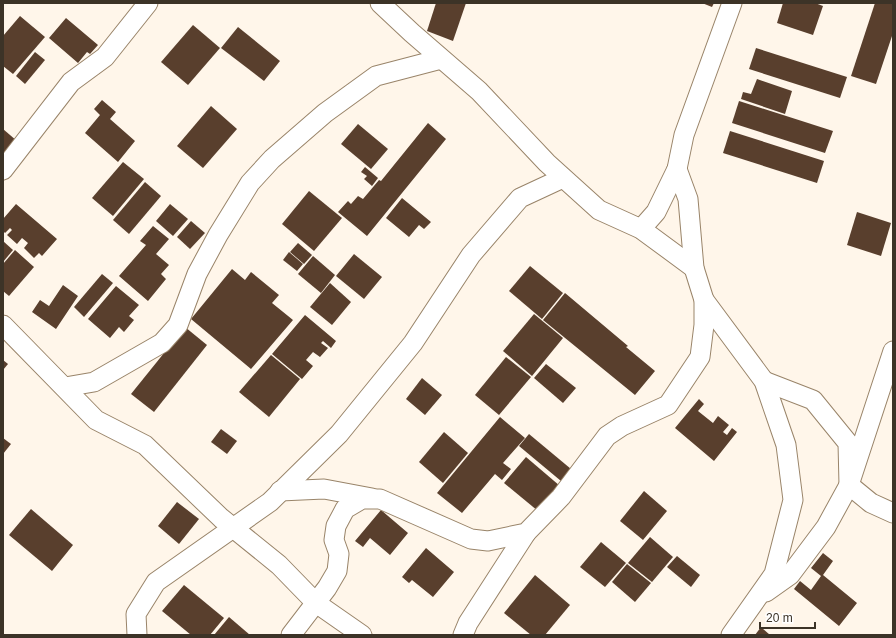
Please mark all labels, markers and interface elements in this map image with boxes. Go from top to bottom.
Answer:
scale bar [760,604,815,630]
text: 20 m [766,611,793,625]

